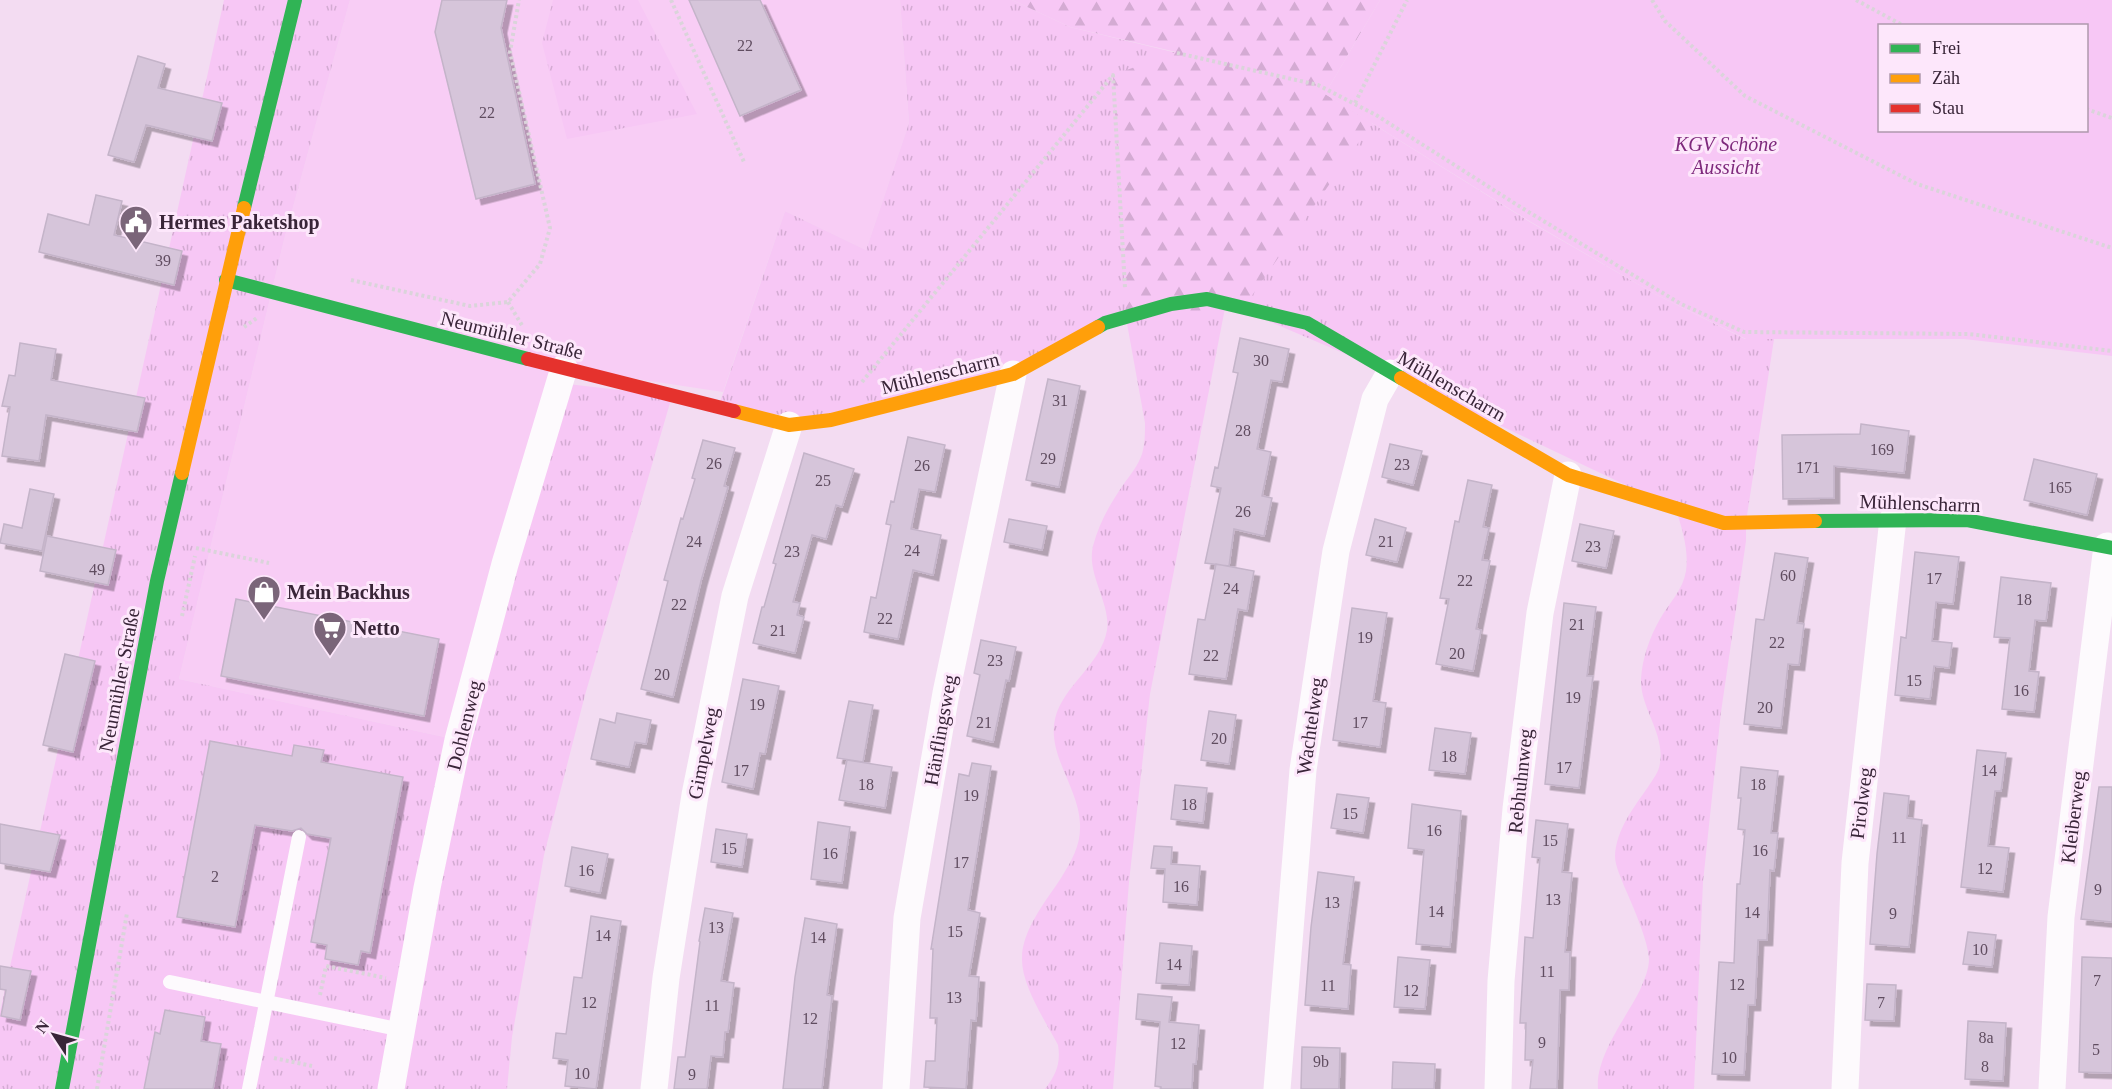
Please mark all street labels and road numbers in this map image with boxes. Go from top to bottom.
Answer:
street label: Neumühler Straße [438,307,586,363]
street label: Mühlenscharrn [1394,346,1510,426]
street label: Mühlenscharrn [879,348,1001,398]
street label: Mühlenscharrn [1859,490,1981,516]
street label: Neumühler Straße [94,606,144,754]
street label: Hänflingsweg [919,673,962,787]
street label: Wachtelweg [1292,676,1329,776]
street label: Dohlenweg [442,678,487,773]
street label: Gimpelweg [683,705,724,801]
street label: Rebhuhnweg [1504,727,1537,835]
street label: Pirolweg [1846,766,1877,840]
street label: Kleiberweg [2056,769,2091,865]

